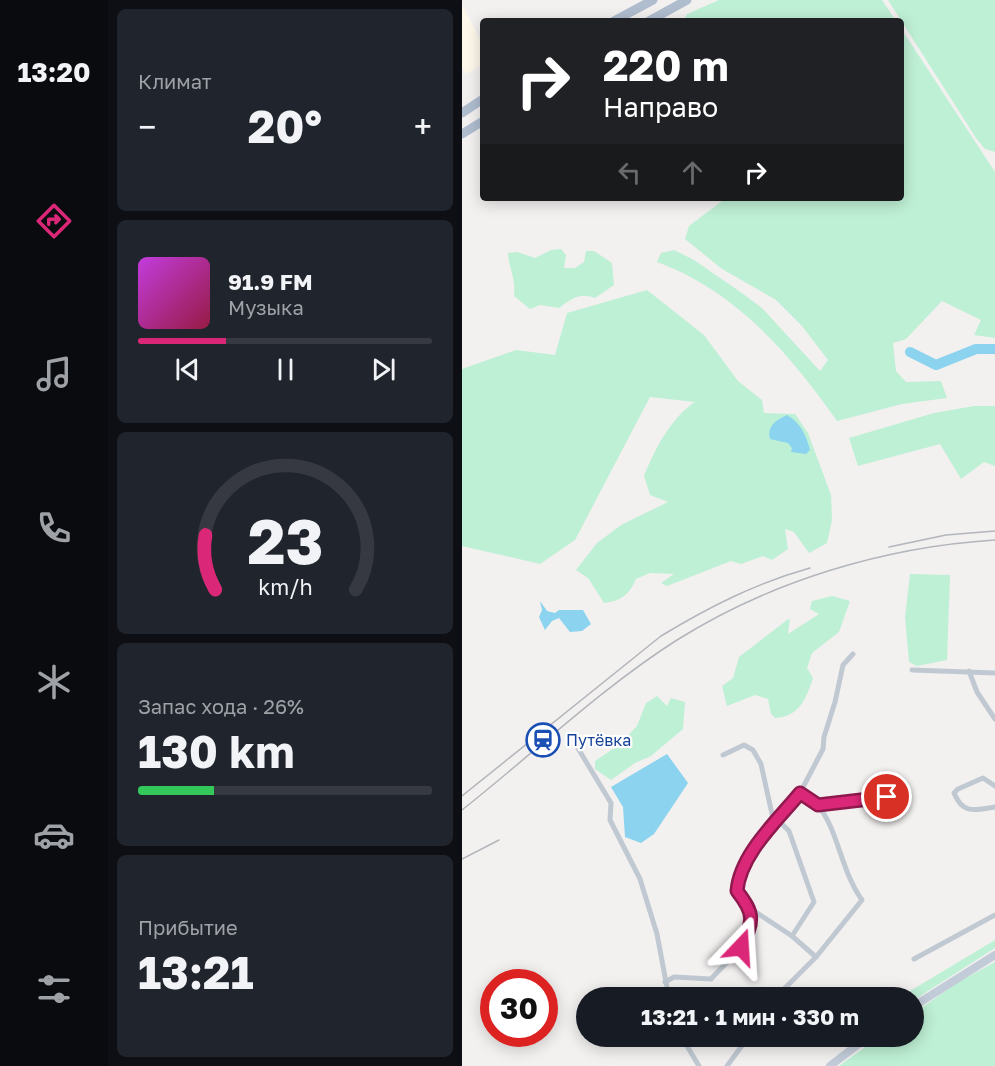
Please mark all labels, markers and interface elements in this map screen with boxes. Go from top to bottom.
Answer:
text: 220 m [603,40,729,90]
icon: right [504,42,582,120]
text: 13:20 [17,56,91,88]
text: Климат [138,69,212,93]
text: Направо [603,91,718,123]
text: 20° [248,99,322,153]
text: − [138,107,156,146]
text: + [414,107,432,146]
icon: left [613,156,646,189]
icon: ahead [676,156,709,189]
icon: right [739,156,772,189]
icon: directions [33,200,75,242]
text: 91.9 FM [228,268,312,295]
text: Музыка [228,295,304,319]
icon: music [33,353,75,395]
icon: previous [171,353,204,386]
icon: pause [269,353,302,386]
icon: next [367,353,400,386]
text: 23 [247,503,323,578]
icon: phone [33,507,75,549]
text: km/h [258,574,312,600]
icon: climate [33,661,75,703]
text: Запас хода · 26% [138,694,304,718]
station icon: Путёвка [525,722,561,758]
text: 130 km [138,724,295,778]
place label: Путёвка [566,730,631,750]
pin [861,771,912,822]
icon: arrive [870,780,903,813]
icon: car [33,814,75,856]
text: Прибытие [138,915,238,939]
position arrow [709,915,773,979]
text: 13:21 [138,945,254,999]
icon: filters [33,968,75,1010]
speed limit sign: 30 [480,969,558,1047]
text: 13:21 · 1 мин · 330 m [641,1003,859,1030]

